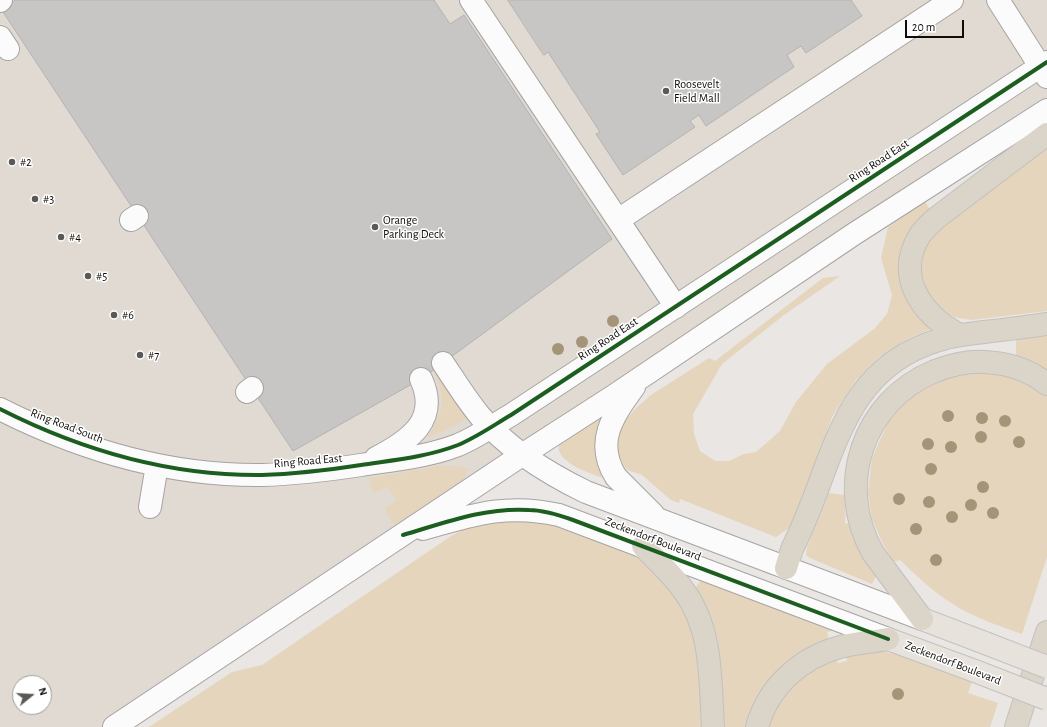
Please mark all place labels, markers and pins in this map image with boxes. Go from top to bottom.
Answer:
place label: Roosevelt Field Mall [674,77,720,105]
marker: Roosevelt Field Mall [661,86,671,96]
place label: #2 [20,155,32,169]
marker: #2 [7,157,17,167]
place label: #3 [43,192,54,206]
marker: #3 [30,194,40,204]
place label: Orange Parking Deck [383,213,444,241]
marker: Orange Parking Deck [370,222,380,232]
place label: #4 [69,230,81,244]
marker: #4 [56,232,66,242]
place label: #5 [96,269,107,283]
marker: #5 [83,271,93,281]
place label: #6 [122,308,134,322]
marker: #6 [109,310,119,320]
place label: #7 [148,348,159,362]
marker: #7 [135,350,145,360]

